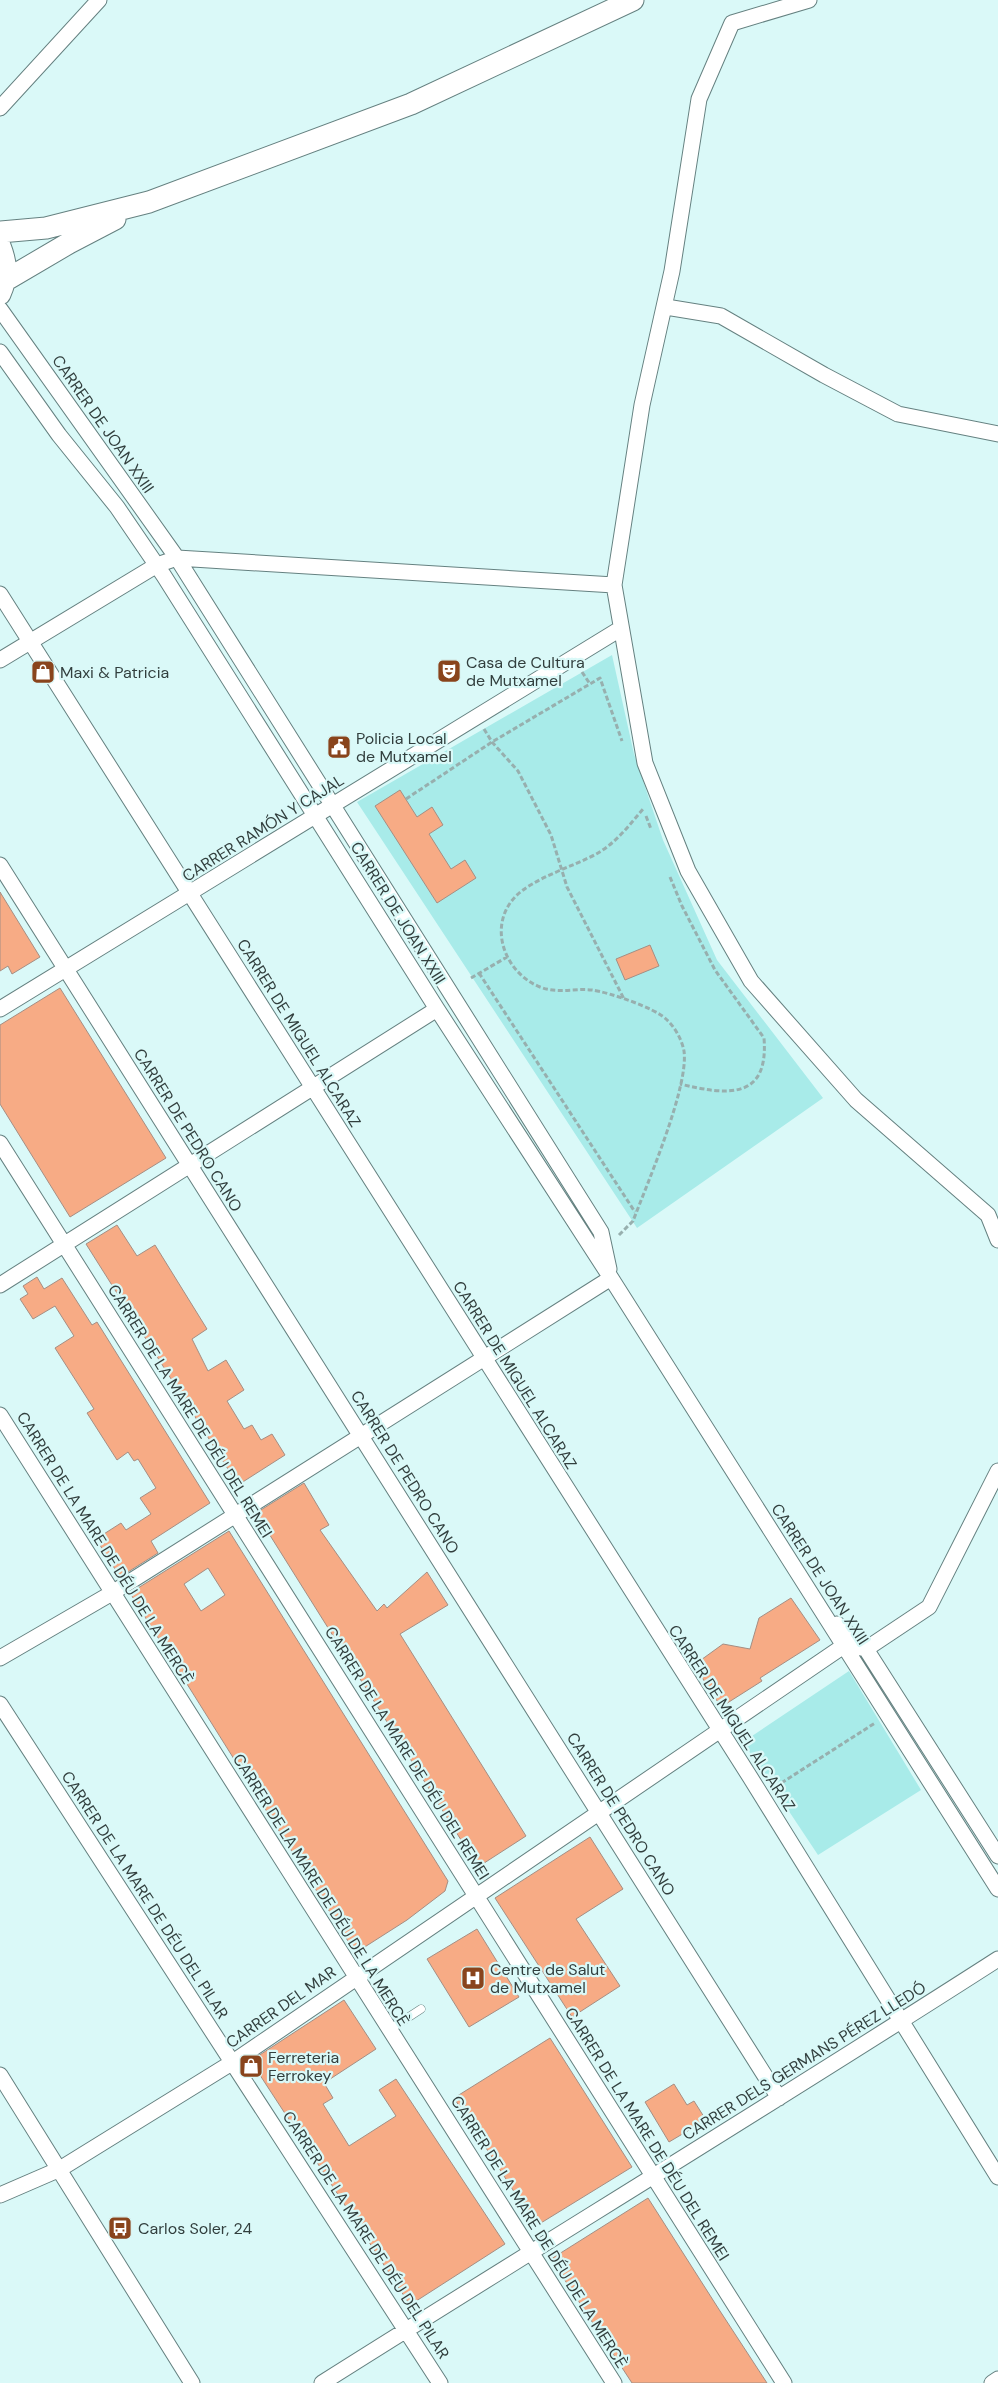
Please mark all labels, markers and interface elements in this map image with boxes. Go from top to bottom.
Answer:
street label: CARRER DE JOAN XXIII [47,351,159,497]
place label: Casa de Cultura de Mutxamel [466,652,585,691]
theatre icon: Casa de Cultura de Mutxamel [436,658,462,684]
shop icon: Maxi & Patricia [30,659,56,685]
place label: Maxi & Patricia [60,662,169,683]
place label: Policia Local de Mutxamel [356,728,452,767]
public building icon: Policia Local de Mutxamel [326,734,352,760]
street label: CARRER RAMÓN Y CAJAL [178,770,348,886]
street label: CARRER DE JOAN XXIII [346,838,450,988]
street label: CARRER DE MIGUEL ALCARAZ [232,935,366,1131]
street label: CARRER DE PEDRO CANO [129,1044,247,1216]
street label: CARRER DE MIGUEL ALCARAZ [448,1277,582,1473]
street label: CARRER DE LA MARE DE DÉU DEL REMEI [103,1280,277,1542]
street label: CARRER DE PEDRO CANO [346,1386,464,1558]
street label: CARRER DE LA MARE DE DÉU DE LA MERCÈ [12,1408,198,1688]
street label: CARRER DE JOAN XXIII [767,1500,873,1648]
street label: CARRER DE MIGUEL ALCARAZ [664,1621,800,1815]
street label: CARRER DE LA MARE DE DÉU DEL REMEI [320,1622,494,1884]
street label: CARRER DE PEDRO CANO [562,1728,680,1900]
street label: CARRER DE LA MARE DE DÉU DE LA MERCÈ [228,1750,414,2030]
street label: CARRER DE LA MARE DE DÉU DEL PILAR [57,1767,233,2023]
place label: Centre de Salut de Mutxamel [490,1959,605,1998]
street label: CARRER DEL MAR [222,1961,340,2053]
hospital icon: Centre de Salut de Mutxamel [460,1965,486,1991]
street label: CARRER DELS GERMANS PÉREZ LLEDÓ [678,1977,930,2145]
street label: CARRER DE LA MARE DE DÉU DEL REMEI [560,2003,734,2265]
place label: Ferreteria Ferrokey [268,2047,339,2086]
shop icon: Ferreteria Ferrokey [238,2053,264,2079]
street label: CARRER DE LA MARE DE DÉU DE LA MERCÈ [446,2092,632,2372]
street label: CARRER DE LA MARE DE DÉU DEL PILAR [278,2107,454,2363]
bus stop icon: Carlos Soler, 24 [107,2215,133,2241]
place label: Carlos Soler, 24 [138,2218,252,2239]

